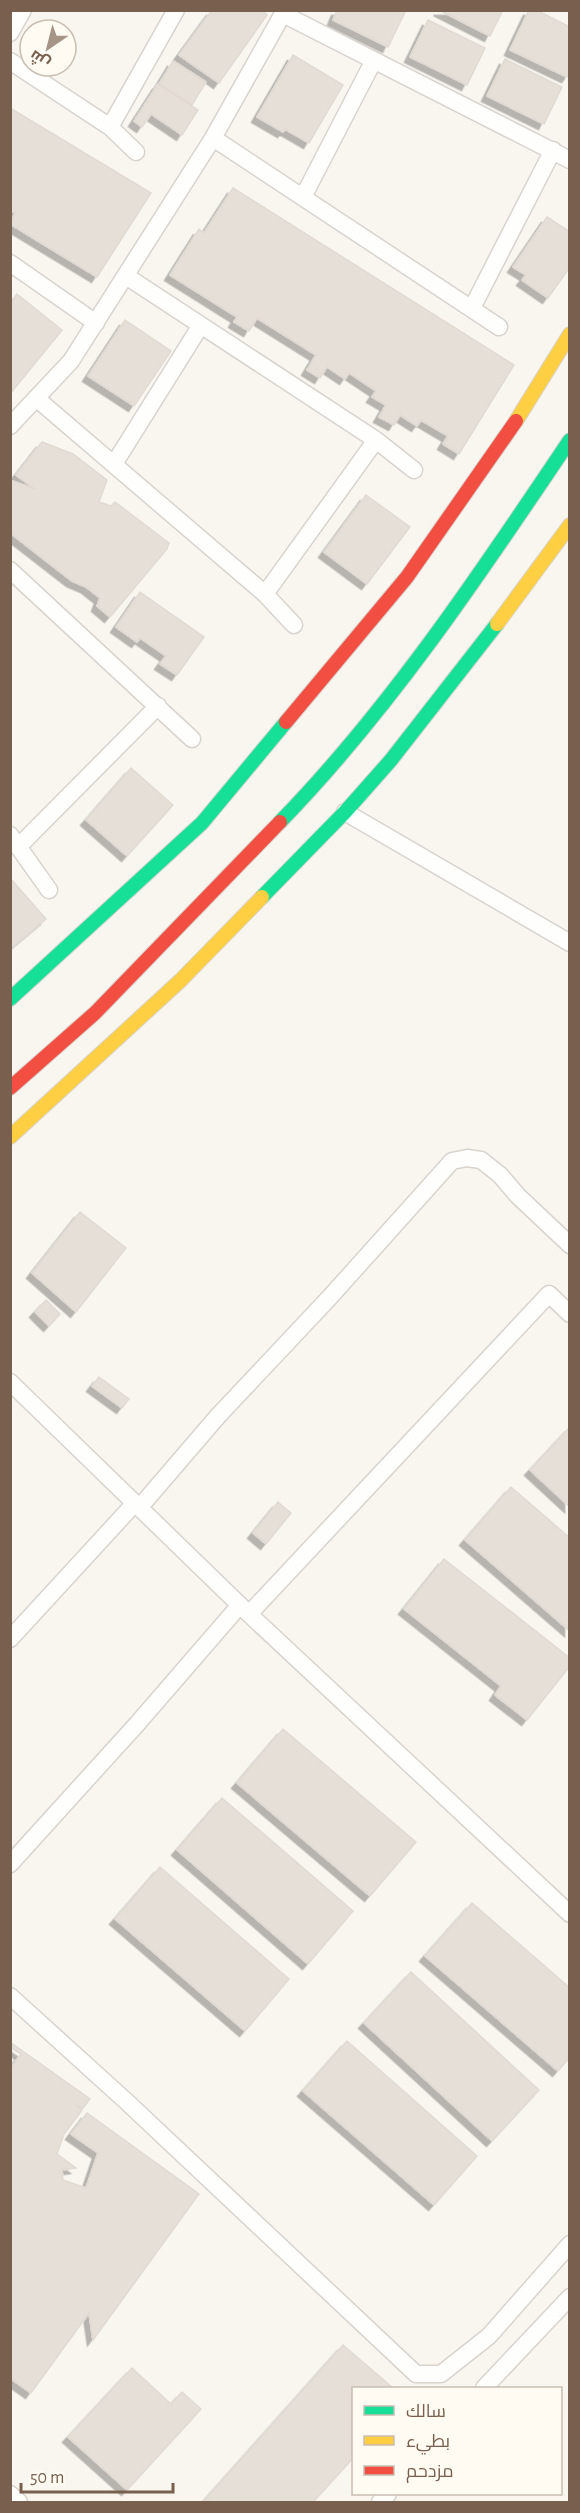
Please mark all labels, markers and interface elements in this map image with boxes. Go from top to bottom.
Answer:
north arrow [18,18,78,78]
text: ش [26,46,54,73]
legend [352,2387,562,2495]
text: سالك [406,2403,446,2421]
text: بطيء [406,2433,450,2455]
scale bar [21,2456,172,2494]
text: مزدحم [406,2463,454,2483]
text: 50 m [30,2469,64,2487]

